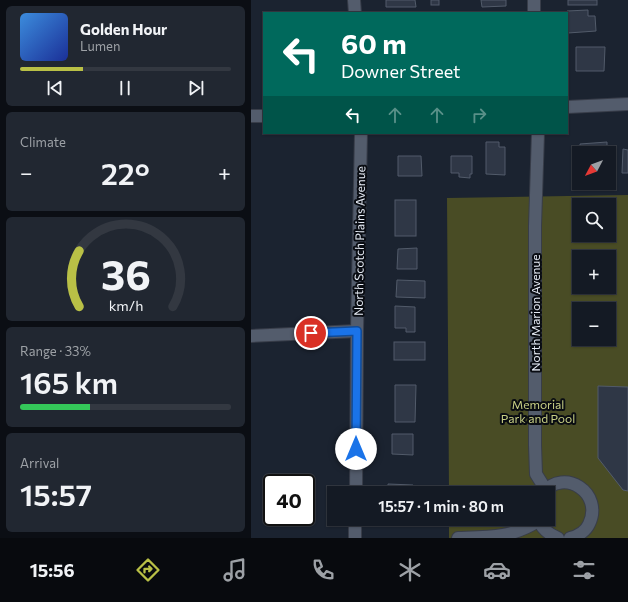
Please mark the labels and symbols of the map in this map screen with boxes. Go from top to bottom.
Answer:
north arrow [572,146,616,190]
street label: North Scotch Plains Avenue [351,166,367,316]
street label: North Marion Avenue [528,255,542,371]
pin [294,316,328,350]
park label: Memorial Park and Pool [501,397,575,425]
position arrow [335,428,377,470]
speed limit sign: 40 [263,474,315,526]

